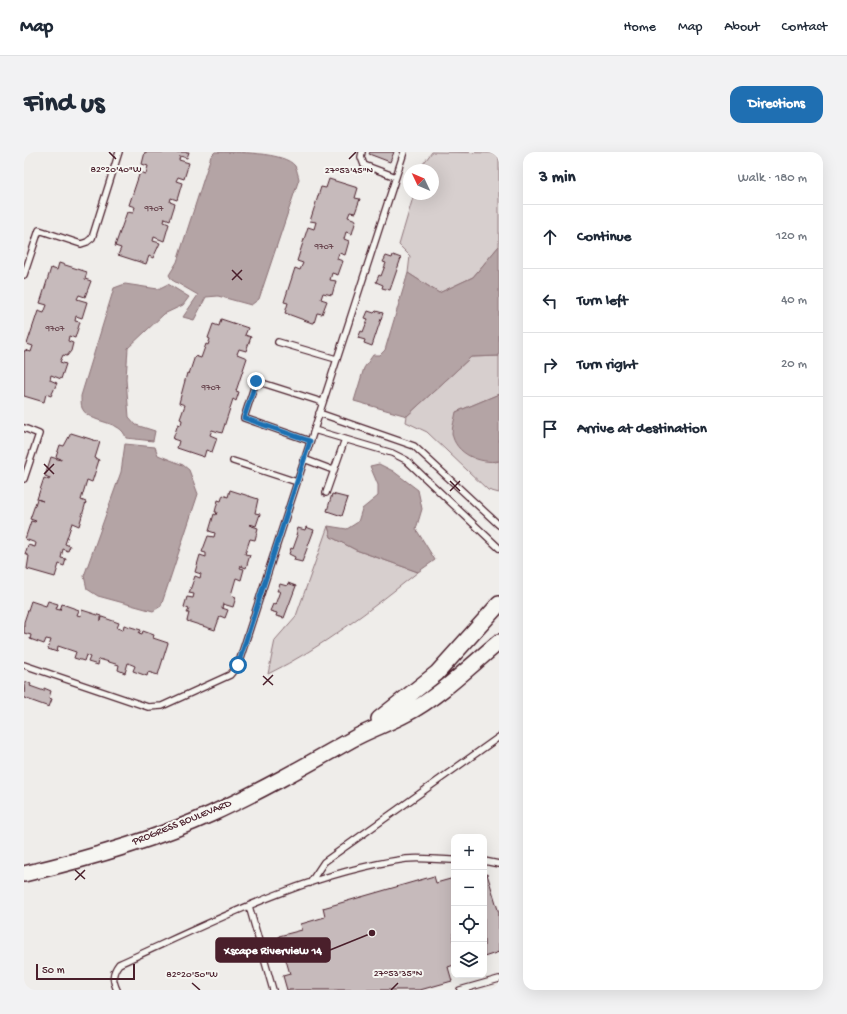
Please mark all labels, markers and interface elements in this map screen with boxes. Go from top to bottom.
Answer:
text: Map [20,16,53,39]
text: Home [624,19,656,36]
text: Map [678,19,702,36]
text: About [724,19,760,36]
text: Contact [782,19,827,36]
button: Directions [730,86,823,123]
text: Find us [24,88,104,121]
text: 82°20'40"W [90,164,142,176]
north arrow [403,164,439,200]
text: 27°53'45"N [325,165,374,177]
text: 3 min [539,168,576,188]
text: Walk · 180 m [738,171,807,186]
house number: 9707 [144,204,164,215]
icon: ahead [539,226,561,248]
text: Continue [577,228,631,246]
text: 120 m [776,229,807,244]
house number: 9707 [314,242,334,253]
icon: left [539,290,561,312]
text: Turn left [577,292,628,310]
text: 40 m [781,293,807,308]
house number: 9707 [45,324,65,335]
icon: right [539,354,561,376]
text: Turn right [577,356,637,374]
text: 20 m [781,357,807,372]
route end [247,372,265,390]
house number: 9707 [201,383,221,394]
icon: arrive [539,418,561,440]
text: Arrive at destination [577,420,707,438]
route start [229,656,247,674]
street label: PROGRESS BOULEVARD [130,797,234,849]
map controls [451,834,487,978]
button: + [451,834,487,870]
button: − [451,870,487,906]
button: locate [451,906,487,942]
callout: Xscape Riverview 14 [216,938,330,962]
button: layers [451,942,487,978]
text: Xscape Riverview 14 [223,945,322,959]
scale bar [36,962,135,981]
text: 50 m [42,965,64,977]
text: 27°53'35"N [374,968,423,980]
text: 82°20'50"W [166,969,218,981]

